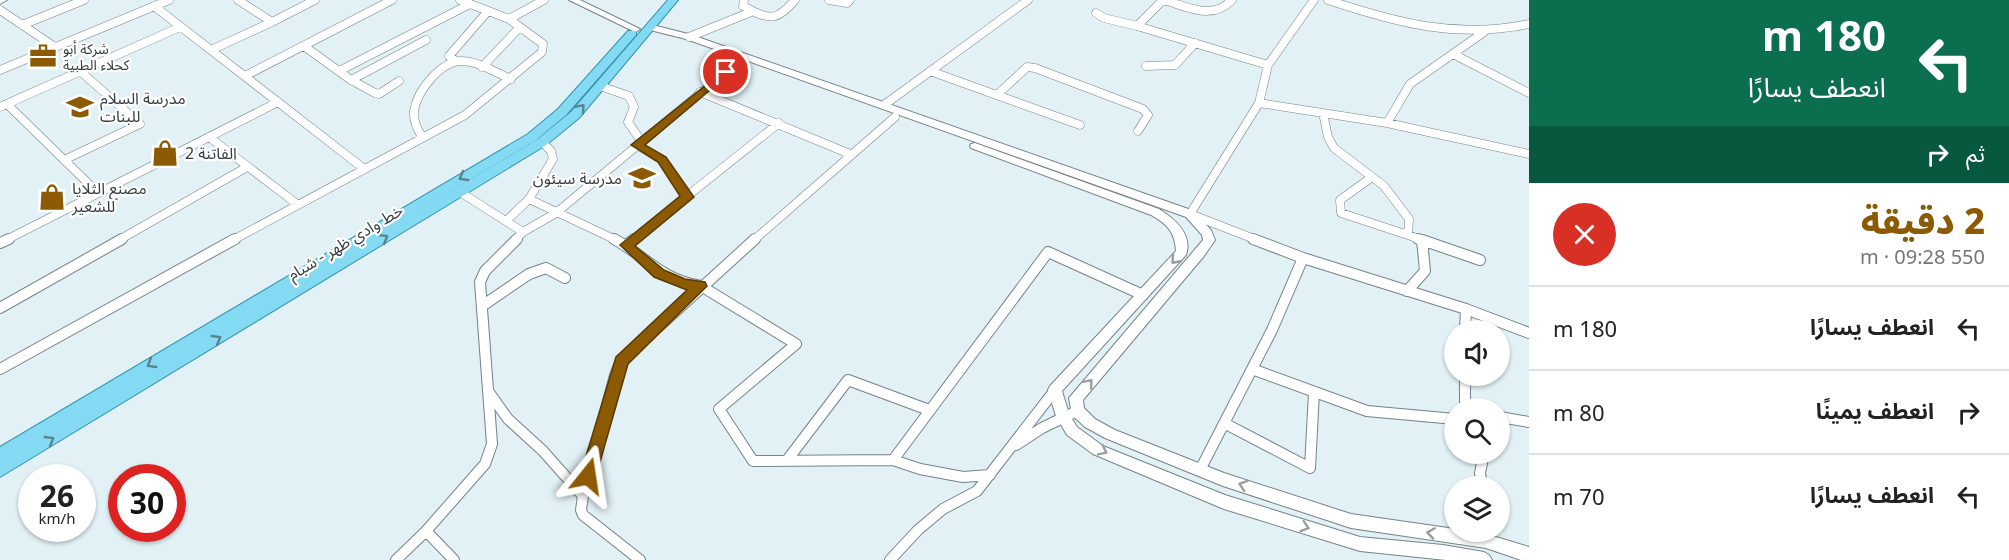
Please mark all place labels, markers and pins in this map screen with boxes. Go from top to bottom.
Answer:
place label: شركة أبو كحلاء الطبية [63,39,129,74]
office icon: شركة أبو كحلاء الطبية [28,41,58,71]
pin [700,46,751,97]
place label: مدرسة السلام للبنات [100,87,186,127]
school or university icon: مدرسة السلام للبنات [65,92,95,122]
shop icon: الفاتنة 2 [150,138,180,168]
place label: الفاتنة 2 [185,142,237,164]
school or university icon: مدرسة سيئون [627,163,657,193]
place label: مدرسة سيئون [533,167,622,189]
place label: مصنع الثلايا للشعير [71,177,147,217]
shop icon: مصنع الثلايا للشعير [37,182,67,212]

